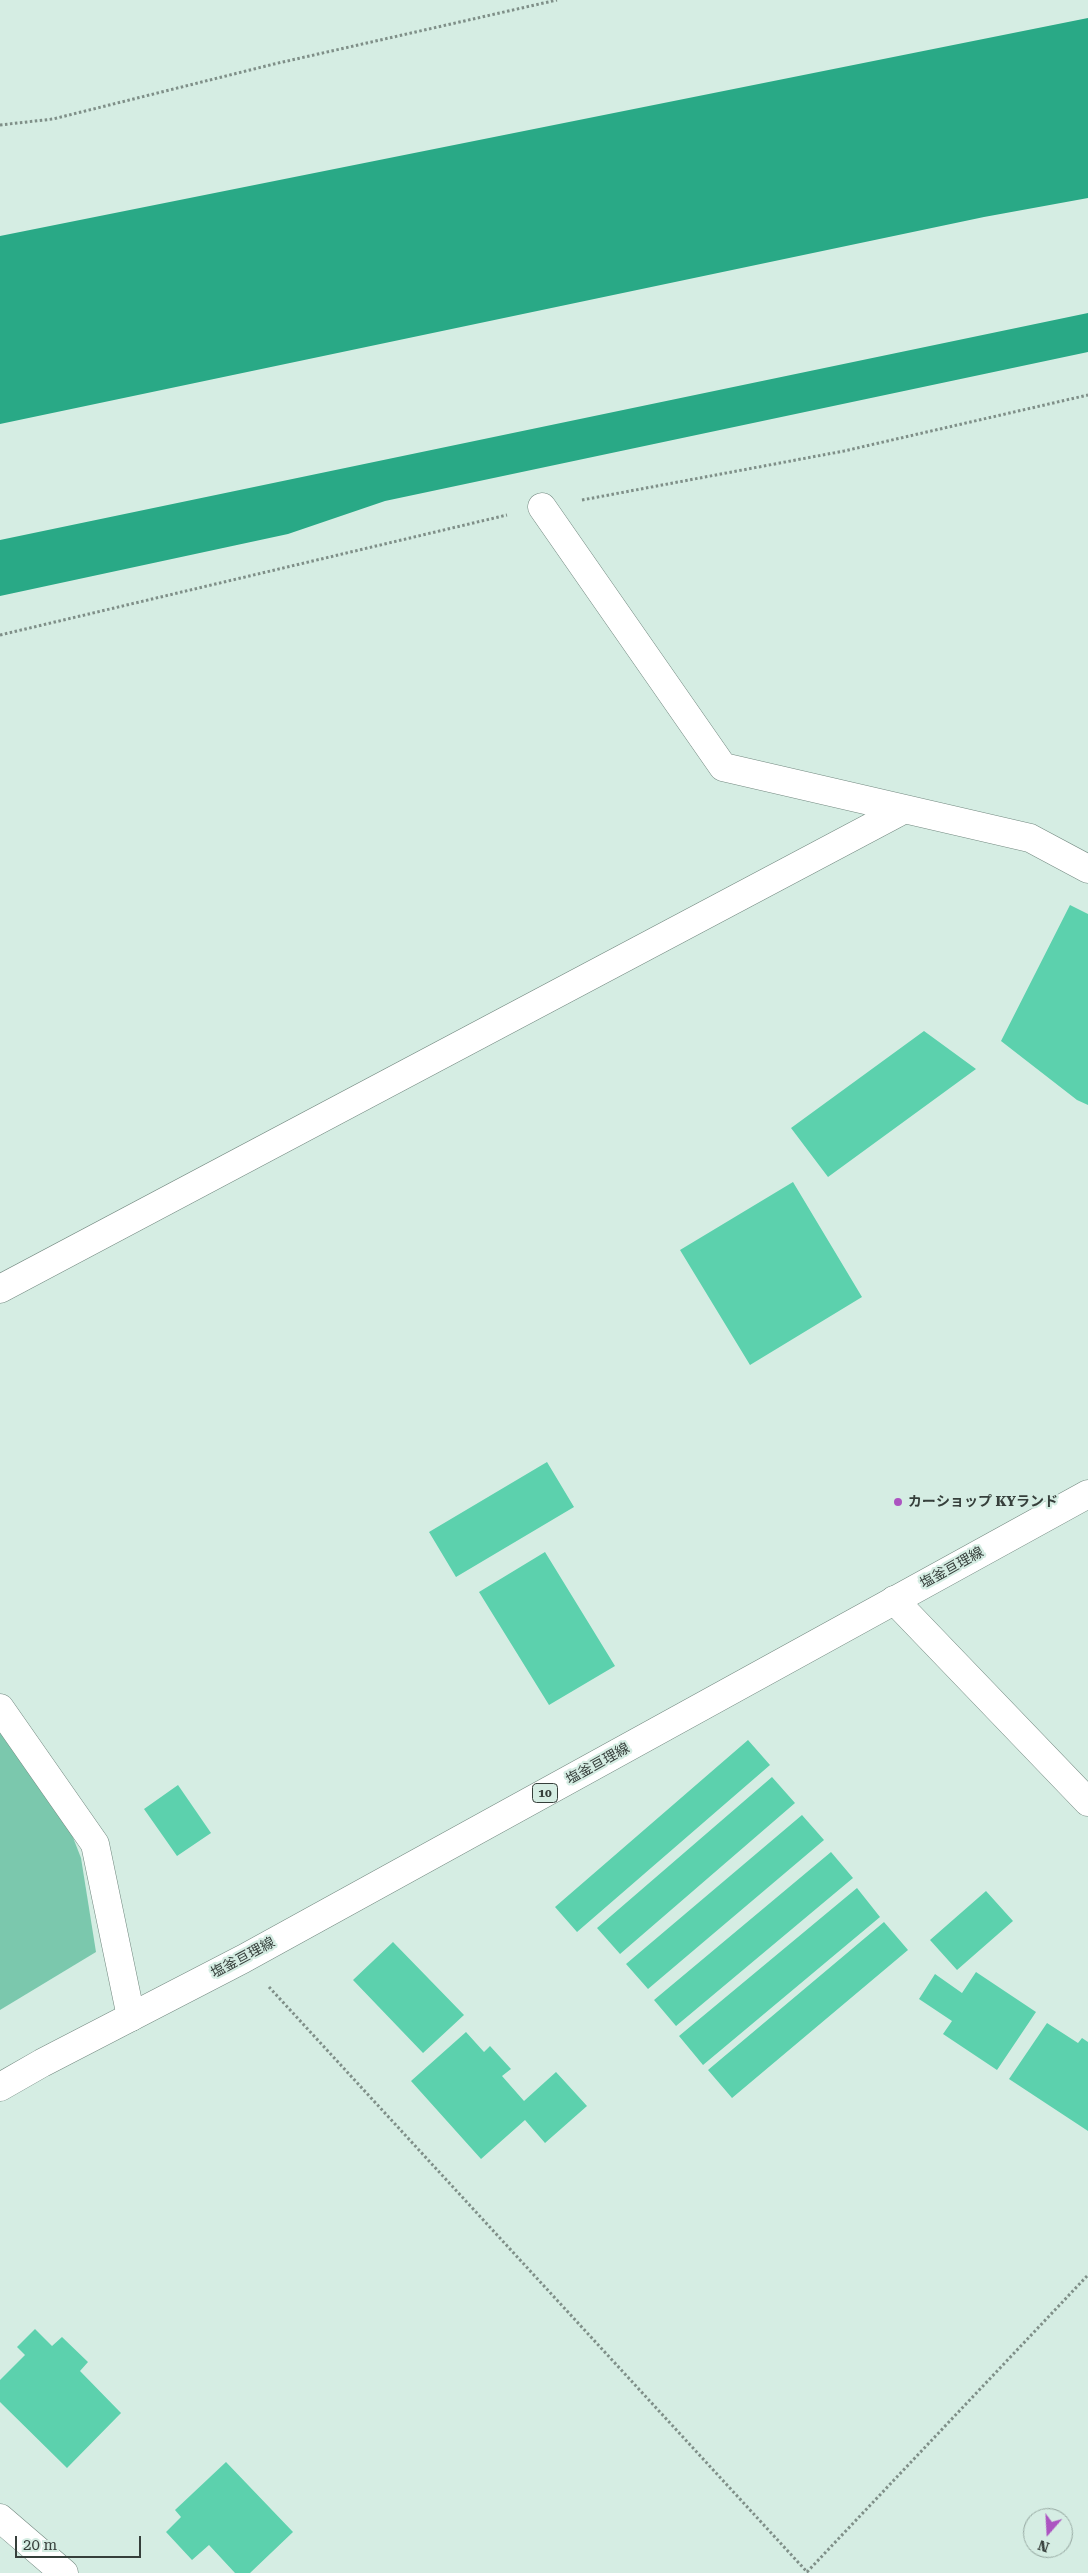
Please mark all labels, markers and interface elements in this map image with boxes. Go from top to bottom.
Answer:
place label: カーショップ KYランド [908,1494,1058,1510]
marker: カーショップ KYランド [892,1496,904,1508]
street label: 塩釜亘理線 [917,1544,987,1592]
street label: 塩釜亘理線 [563,1740,633,1788]
road number: 10 [532,1784,558,1802]
street label: 塩釜亘理線 [208,1934,278,1982]
north arrow [1023,2508,1073,2558]
scale bar [18,2526,144,2558]
text: 20 m [23,2536,57,2554]
text: N [1036,2537,1051,2556]

